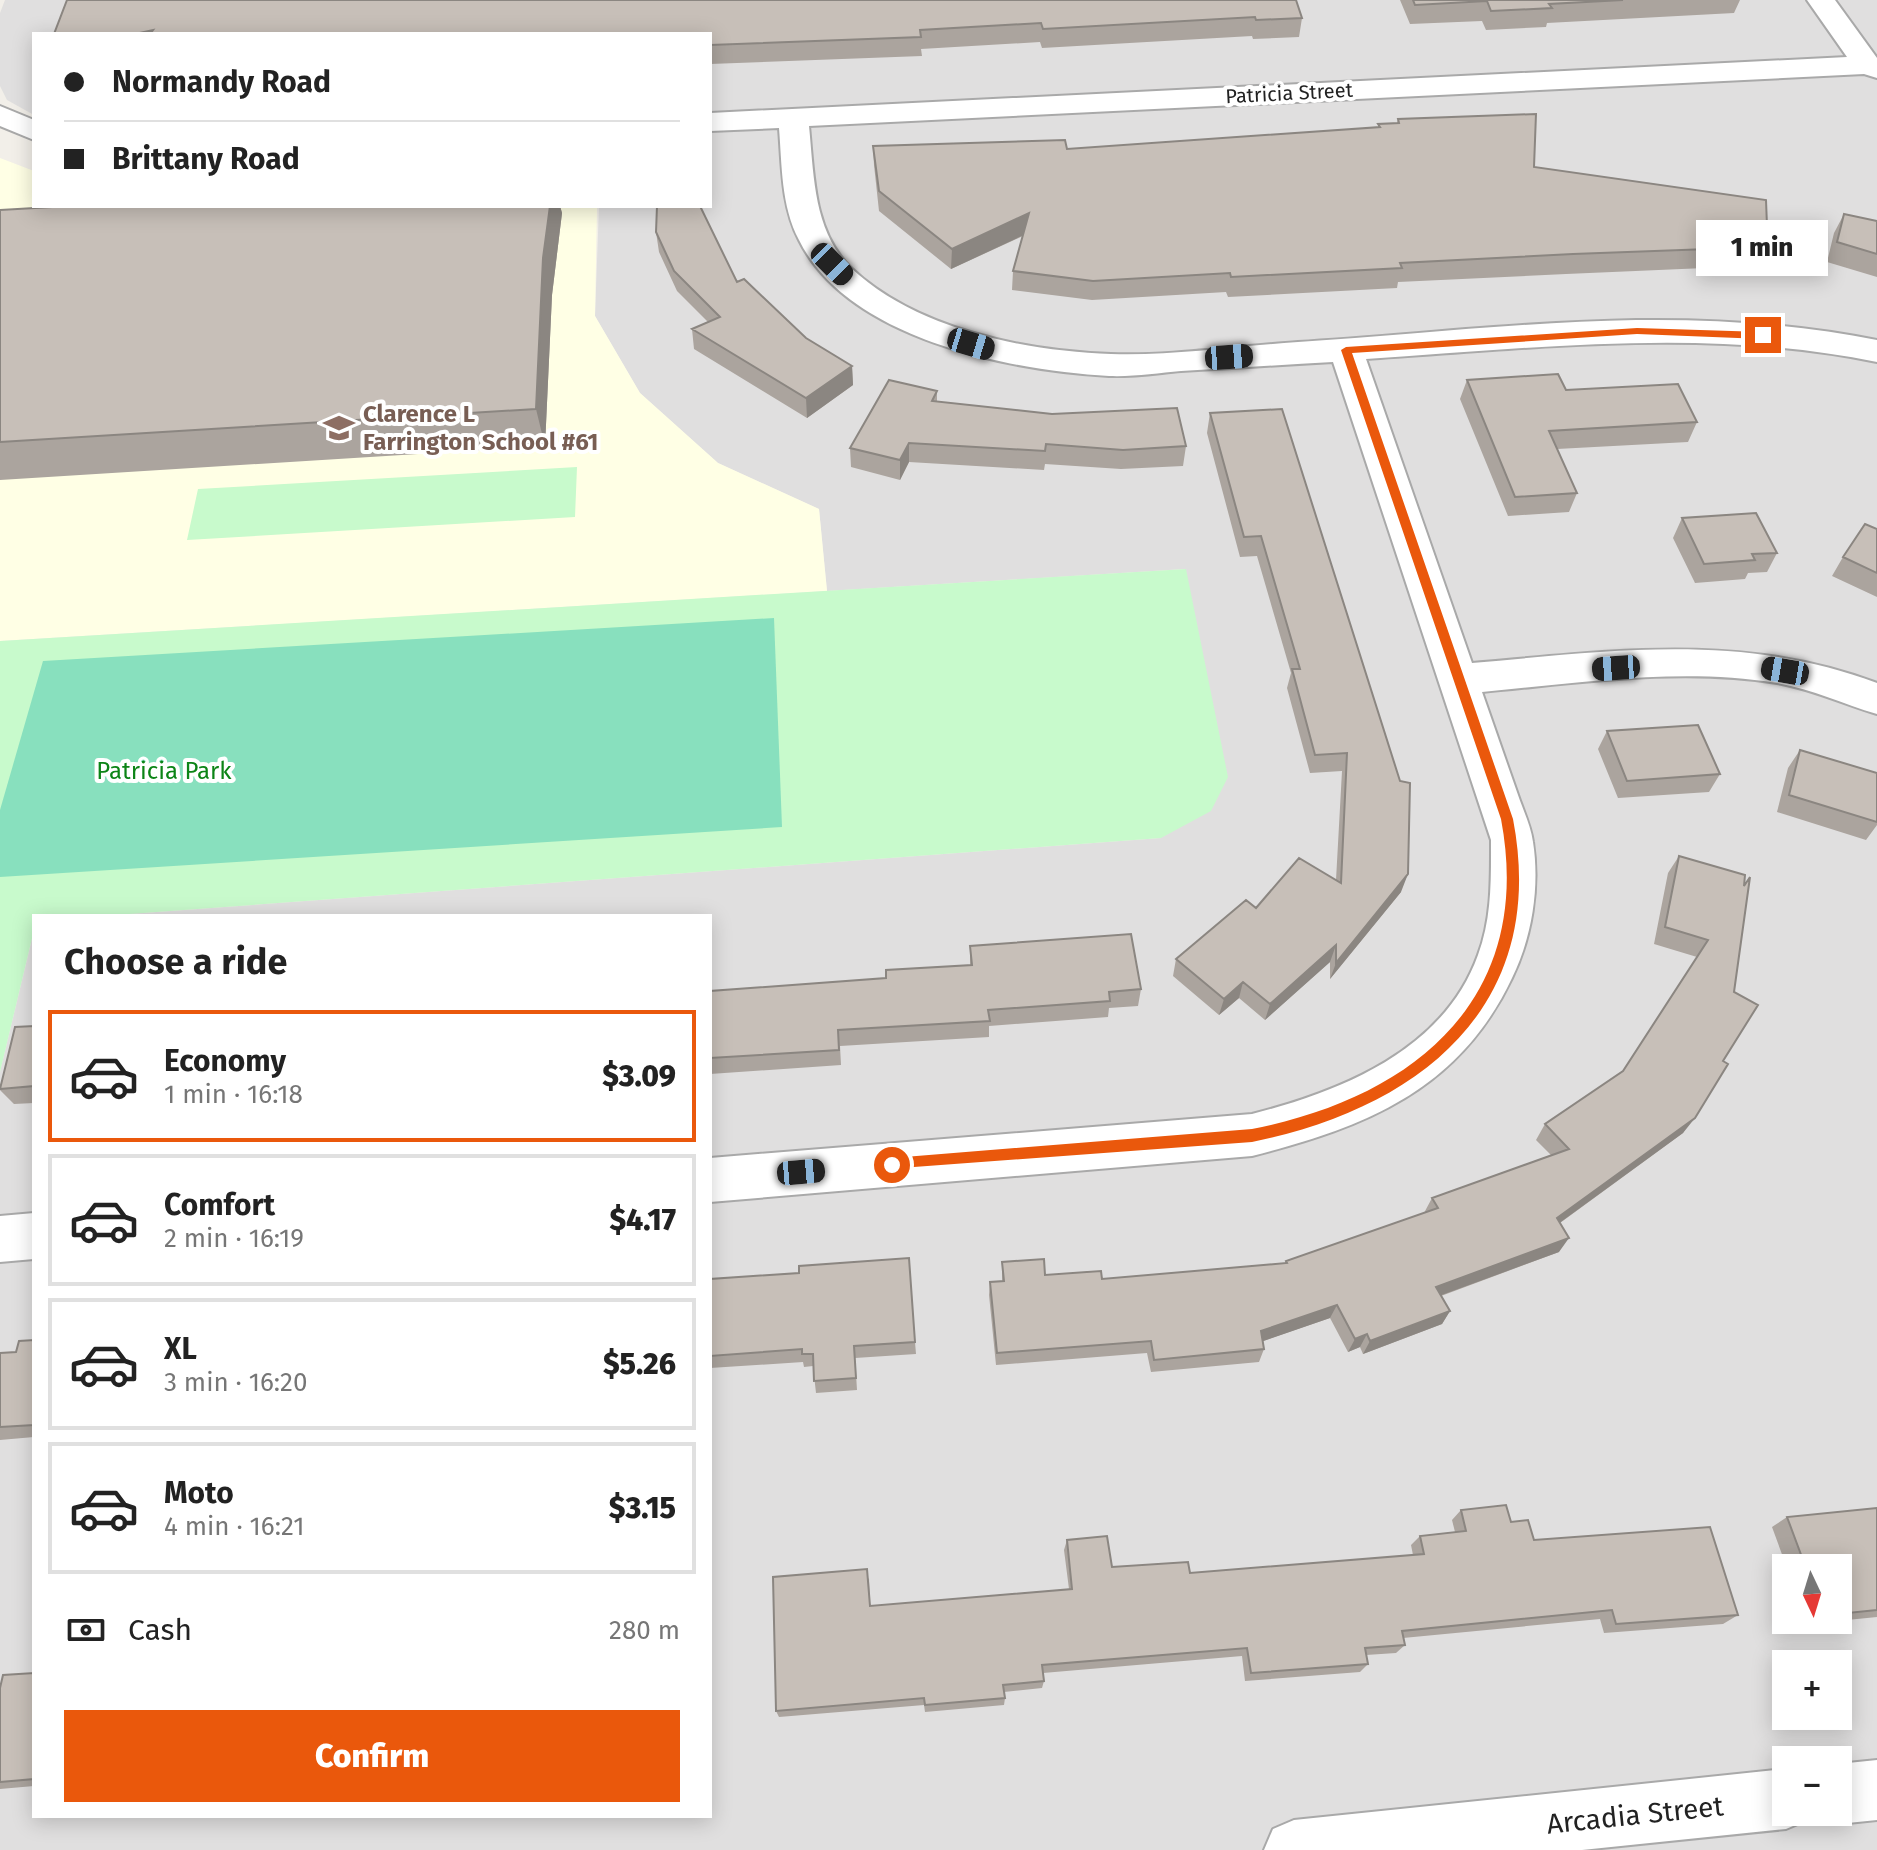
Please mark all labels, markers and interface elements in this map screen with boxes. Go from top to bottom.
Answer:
text: Normandy Road [112,64,331,100]
street label: Patricia Street [1225,78,1354,108]
text: Brittany Road [112,141,300,177]
callout: 1 min [1697,219,1829,275]
text: 1 min [1731,232,1793,263]
car [807,239,857,289]
route end [1745,317,1781,353]
car [945,326,997,362]
car [1204,343,1254,371]
place label: Clarence L Farrington School #61 [363,400,599,456]
school or university icon: Clarence L Farrington School #61 [322,411,356,445]
car [1591,654,1641,682]
car [1759,655,1811,687]
park label: Patricia Park [96,757,232,785]
text: Choose a ride [64,940,287,984]
icon: car [68,1040,140,1112]
text: Economy [164,1043,286,1079]
text: $3.09 [602,1058,676,1094]
text: 1 min · 16:18 [164,1079,303,1110]
route start [874,1147,910,1183]
car [776,1158,826,1186]
icon: car [68,1184,140,1256]
text: Comfort [164,1187,275,1223]
text: $4.17 [609,1202,676,1238]
text: 2 min · 16:19 [164,1223,304,1254]
icon: car [68,1328,140,1400]
text: XL [164,1331,197,1367]
text: $5.26 [603,1346,676,1382]
text: 3 min · 16:20 [164,1367,307,1398]
icon: car [68,1472,140,1544]
text: Moto [164,1475,234,1511]
text: $3.15 [609,1490,676,1526]
text: 4 min · 16:21 [164,1511,304,1542]
north arrow [1772,1554,1852,1634]
map controls [1772,1554,1852,1826]
icon: cash [64,1608,108,1652]
text: Cash [128,1612,192,1648]
text: 280 m [609,1615,680,1646]
button: + [1772,1650,1852,1730]
button: Confirm [64,1710,680,1802]
button: − [1772,1746,1852,1826]
street label: Arcadia Street [1545,1789,1726,1841]

